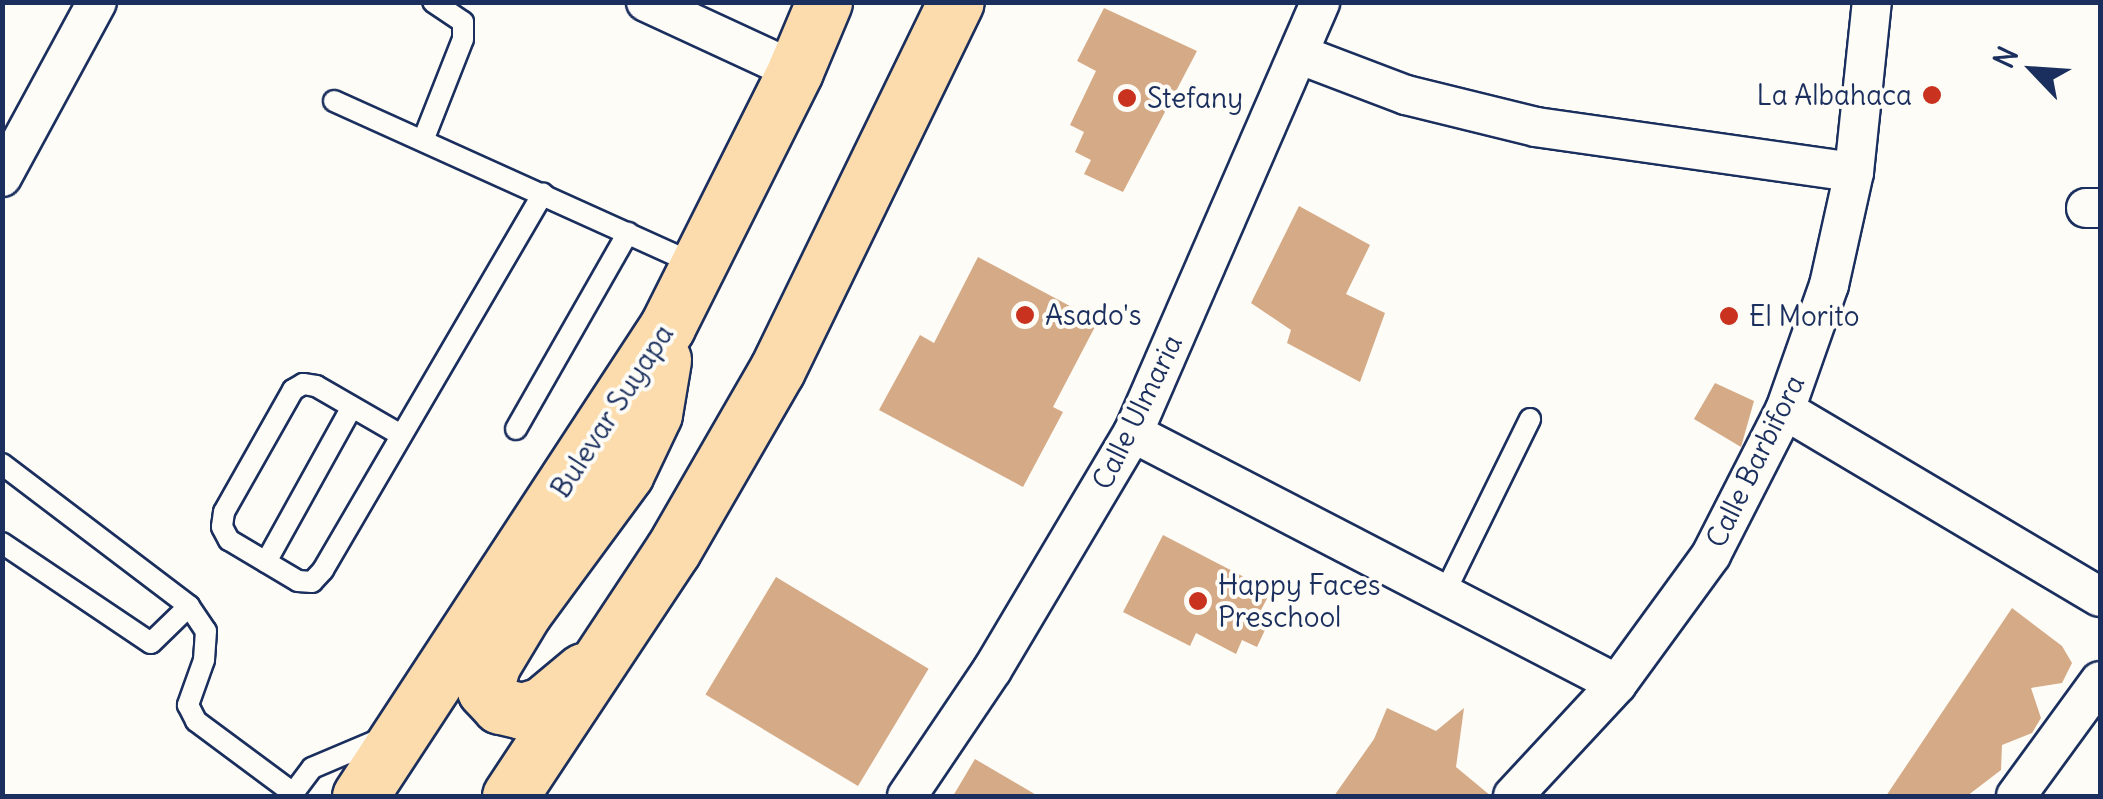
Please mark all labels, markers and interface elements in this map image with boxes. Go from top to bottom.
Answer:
north arrow [1983,20,2083,120]
text: N [1985,41,2026,74]
place label: La Albahaca [1757,78,1912,112]
place label: Stefany [1147,81,1243,115]
marker: La Albahaca [1921,84,1943,106]
marker: Stefany [1116,87,1138,109]
place label: Asado's [1045,298,1141,332]
place label: El Morito [1749,299,1859,333]
marker: Asado's [1014,304,1036,326]
marker: El Morito [1718,305,1740,327]
street label: Bulevar Suyapa [544,318,680,504]
street label: Calle Ulmaria [1085,329,1189,495]
street label: Calle Barbifora [1699,369,1811,553]
place label: Happy Faces Preschool [1218,568,1381,634]
marker: Happy Faces Preschool [1187,590,1209,612]

